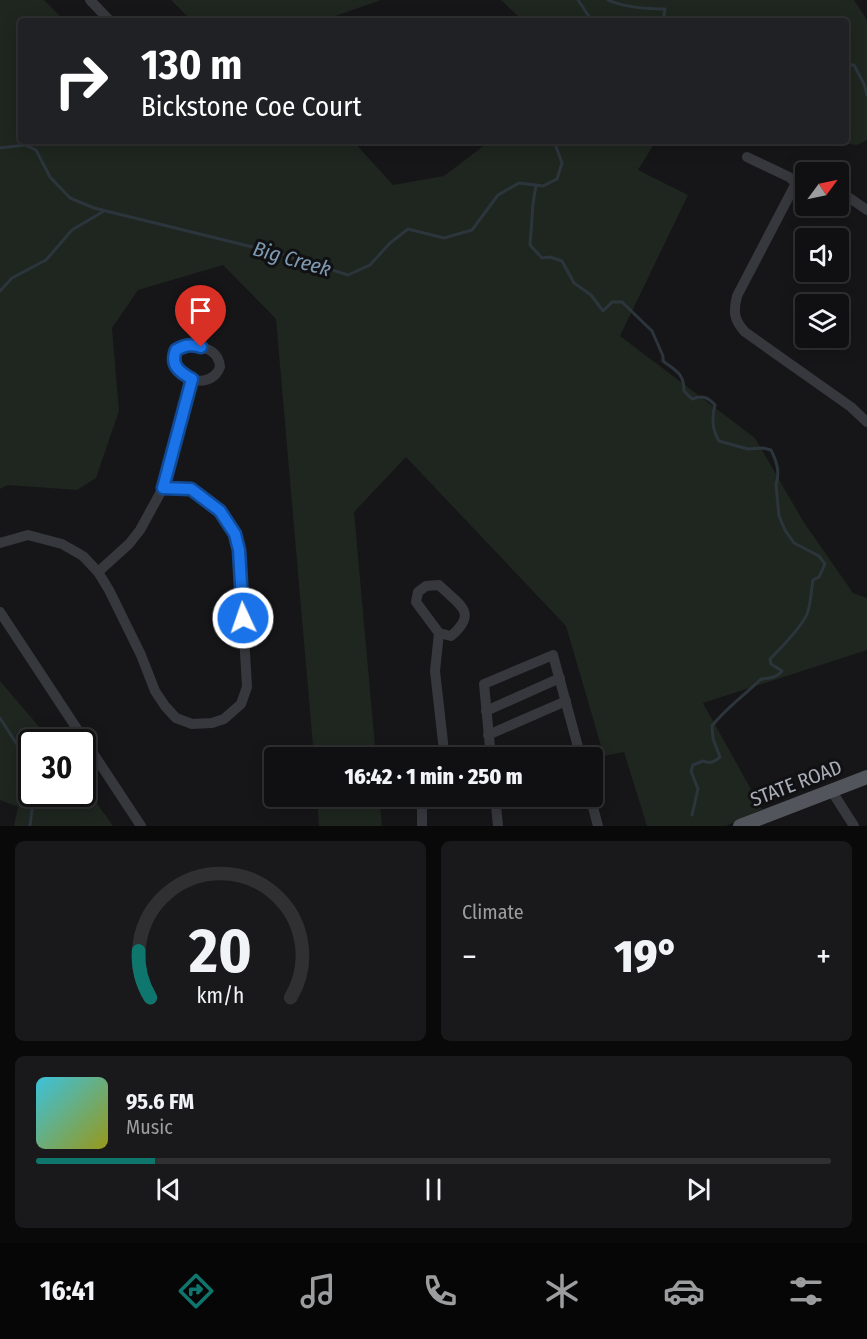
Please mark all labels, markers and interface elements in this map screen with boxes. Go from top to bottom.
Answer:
text: 130 m [141,40,242,90]
icon: right [42,42,120,120]
text: Bickstone Coe Court [141,91,361,123]
north arrow [795,162,849,216]
map controls [795,162,849,348]
button: sound [795,228,849,282]
water label: Big Creek [250,236,334,282]
pin [175,285,226,347]
icon: arrive [184,294,217,327]
button: layers [795,294,849,348]
position arrow [211,586,275,650]
speed limit sign: 30 [18,729,96,807]
street label: STATE ROAD [747,755,845,811]
text: 16:42 · 1 min · 250 m [344,763,523,790]
text: Climate [462,900,524,924]
text: 20 [188,914,252,989]
text: 19° [614,930,679,984]
text: − [462,937,477,977]
text: + [816,937,831,977]
text: km/h [197,983,244,1009]
text: 95.6 FM [126,1088,194,1115]
text: Music [126,1115,173,1139]
icon: previous [152,1173,185,1206]
icon: pause [417,1173,450,1206]
icon: next [682,1173,715,1206]
icon: directions [175,1270,217,1312]
icon: music [297,1270,339,1312]
icon: phone [419,1270,461,1312]
icon: climate [541,1270,583,1312]
icon: car [663,1270,705,1312]
icon: filters [785,1270,827,1312]
text: 16:41 [40,1275,95,1307]

